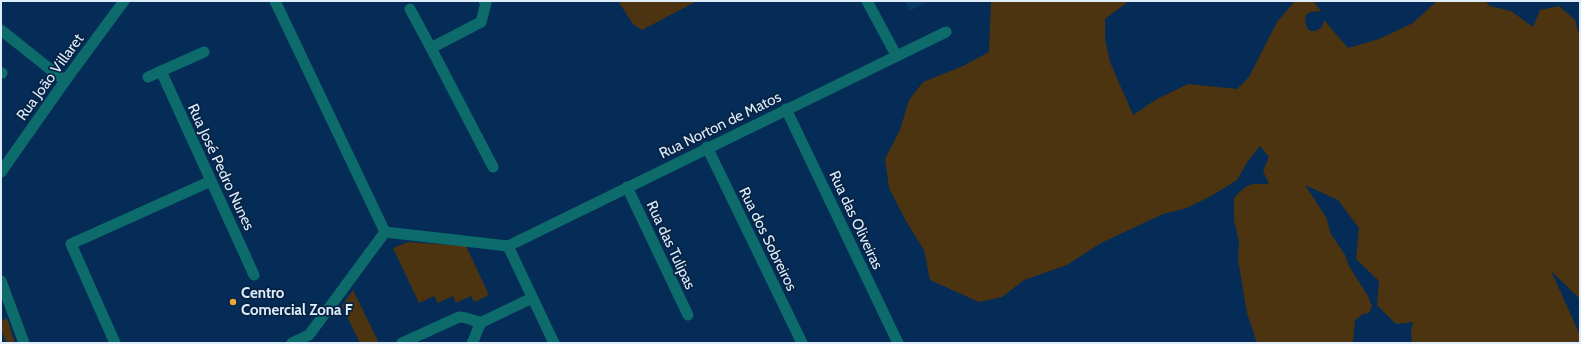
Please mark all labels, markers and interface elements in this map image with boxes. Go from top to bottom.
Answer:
street label: Rua João Villaret [13,30,87,124]
street label: Rua Norton de Matos [656,88,784,162]
street label: Rua José Pedro Nunes [184,101,258,233]
street label: Rua das Oliveiras [825,168,887,272]
street label: Rua dos Sobreiros [735,184,801,294]
street label: Rua das Tulipas [643,198,699,292]
place label: Centro Comercial Zona F [241,284,353,319]
marker: Centro Comercial Zona F [228,297,238,307]

